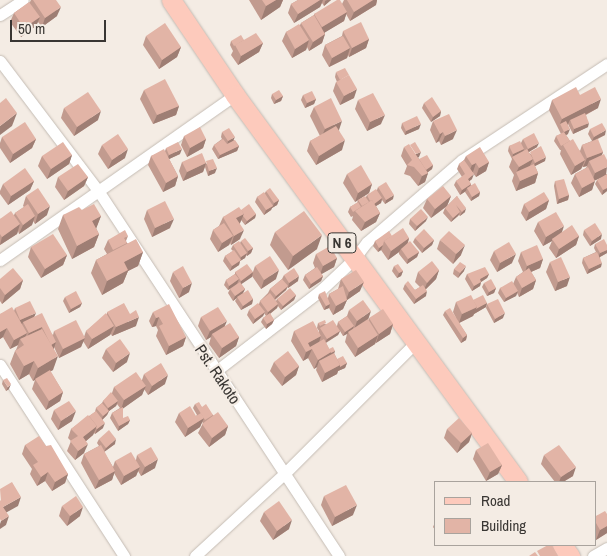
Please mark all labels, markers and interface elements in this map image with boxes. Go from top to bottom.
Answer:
scale bar [12,10,109,42]
text: 50 m [18,18,45,39]
road number: N 6 [327,230,357,256]
street label: Pst. Rakoto [191,341,245,407]
legend [434,481,597,546]
text: Road [481,490,510,511]
text: Building [481,515,526,536]

